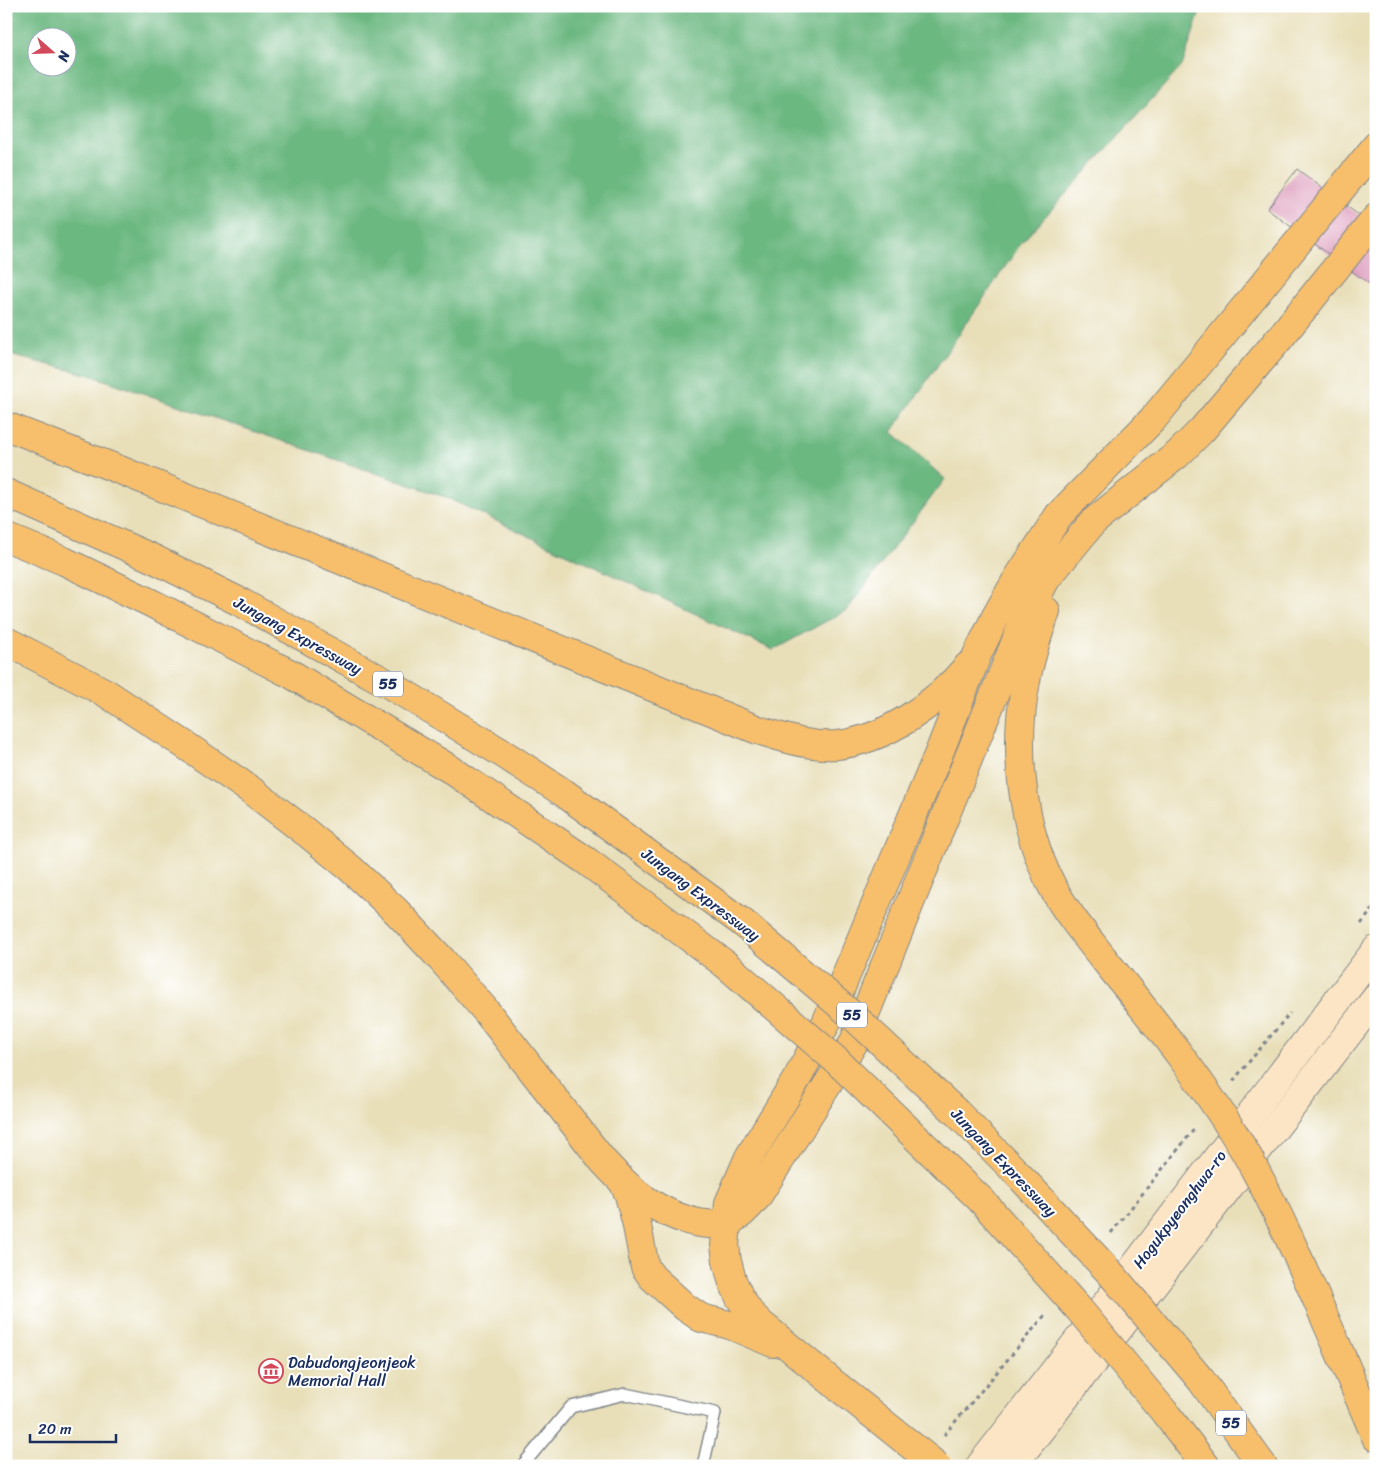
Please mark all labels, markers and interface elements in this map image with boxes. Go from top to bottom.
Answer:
north arrow [28,28,78,78]
text: N [50,47,77,65]
street label: Jungang Expressway [227,588,368,683]
road number: 55 [373,672,403,696]
street label: Jungang Expressway [634,839,767,950]
road number: 55 [837,1002,867,1028]
street label: Jungang Expressway [943,1100,1064,1224]
street label: Hogukpyeonghwa-ro [1125,1143,1234,1275]
place label: Dabudongjeonjeok Memorial Hall [288,1348,416,1395]
museum icon: Dabudongjeonjeok Memorial Hall [258,1358,284,1384]
road number: 55 [1216,1410,1246,1436]
scale bar [30,1412,116,1444]
text: 20 m [38,1416,72,1442]

